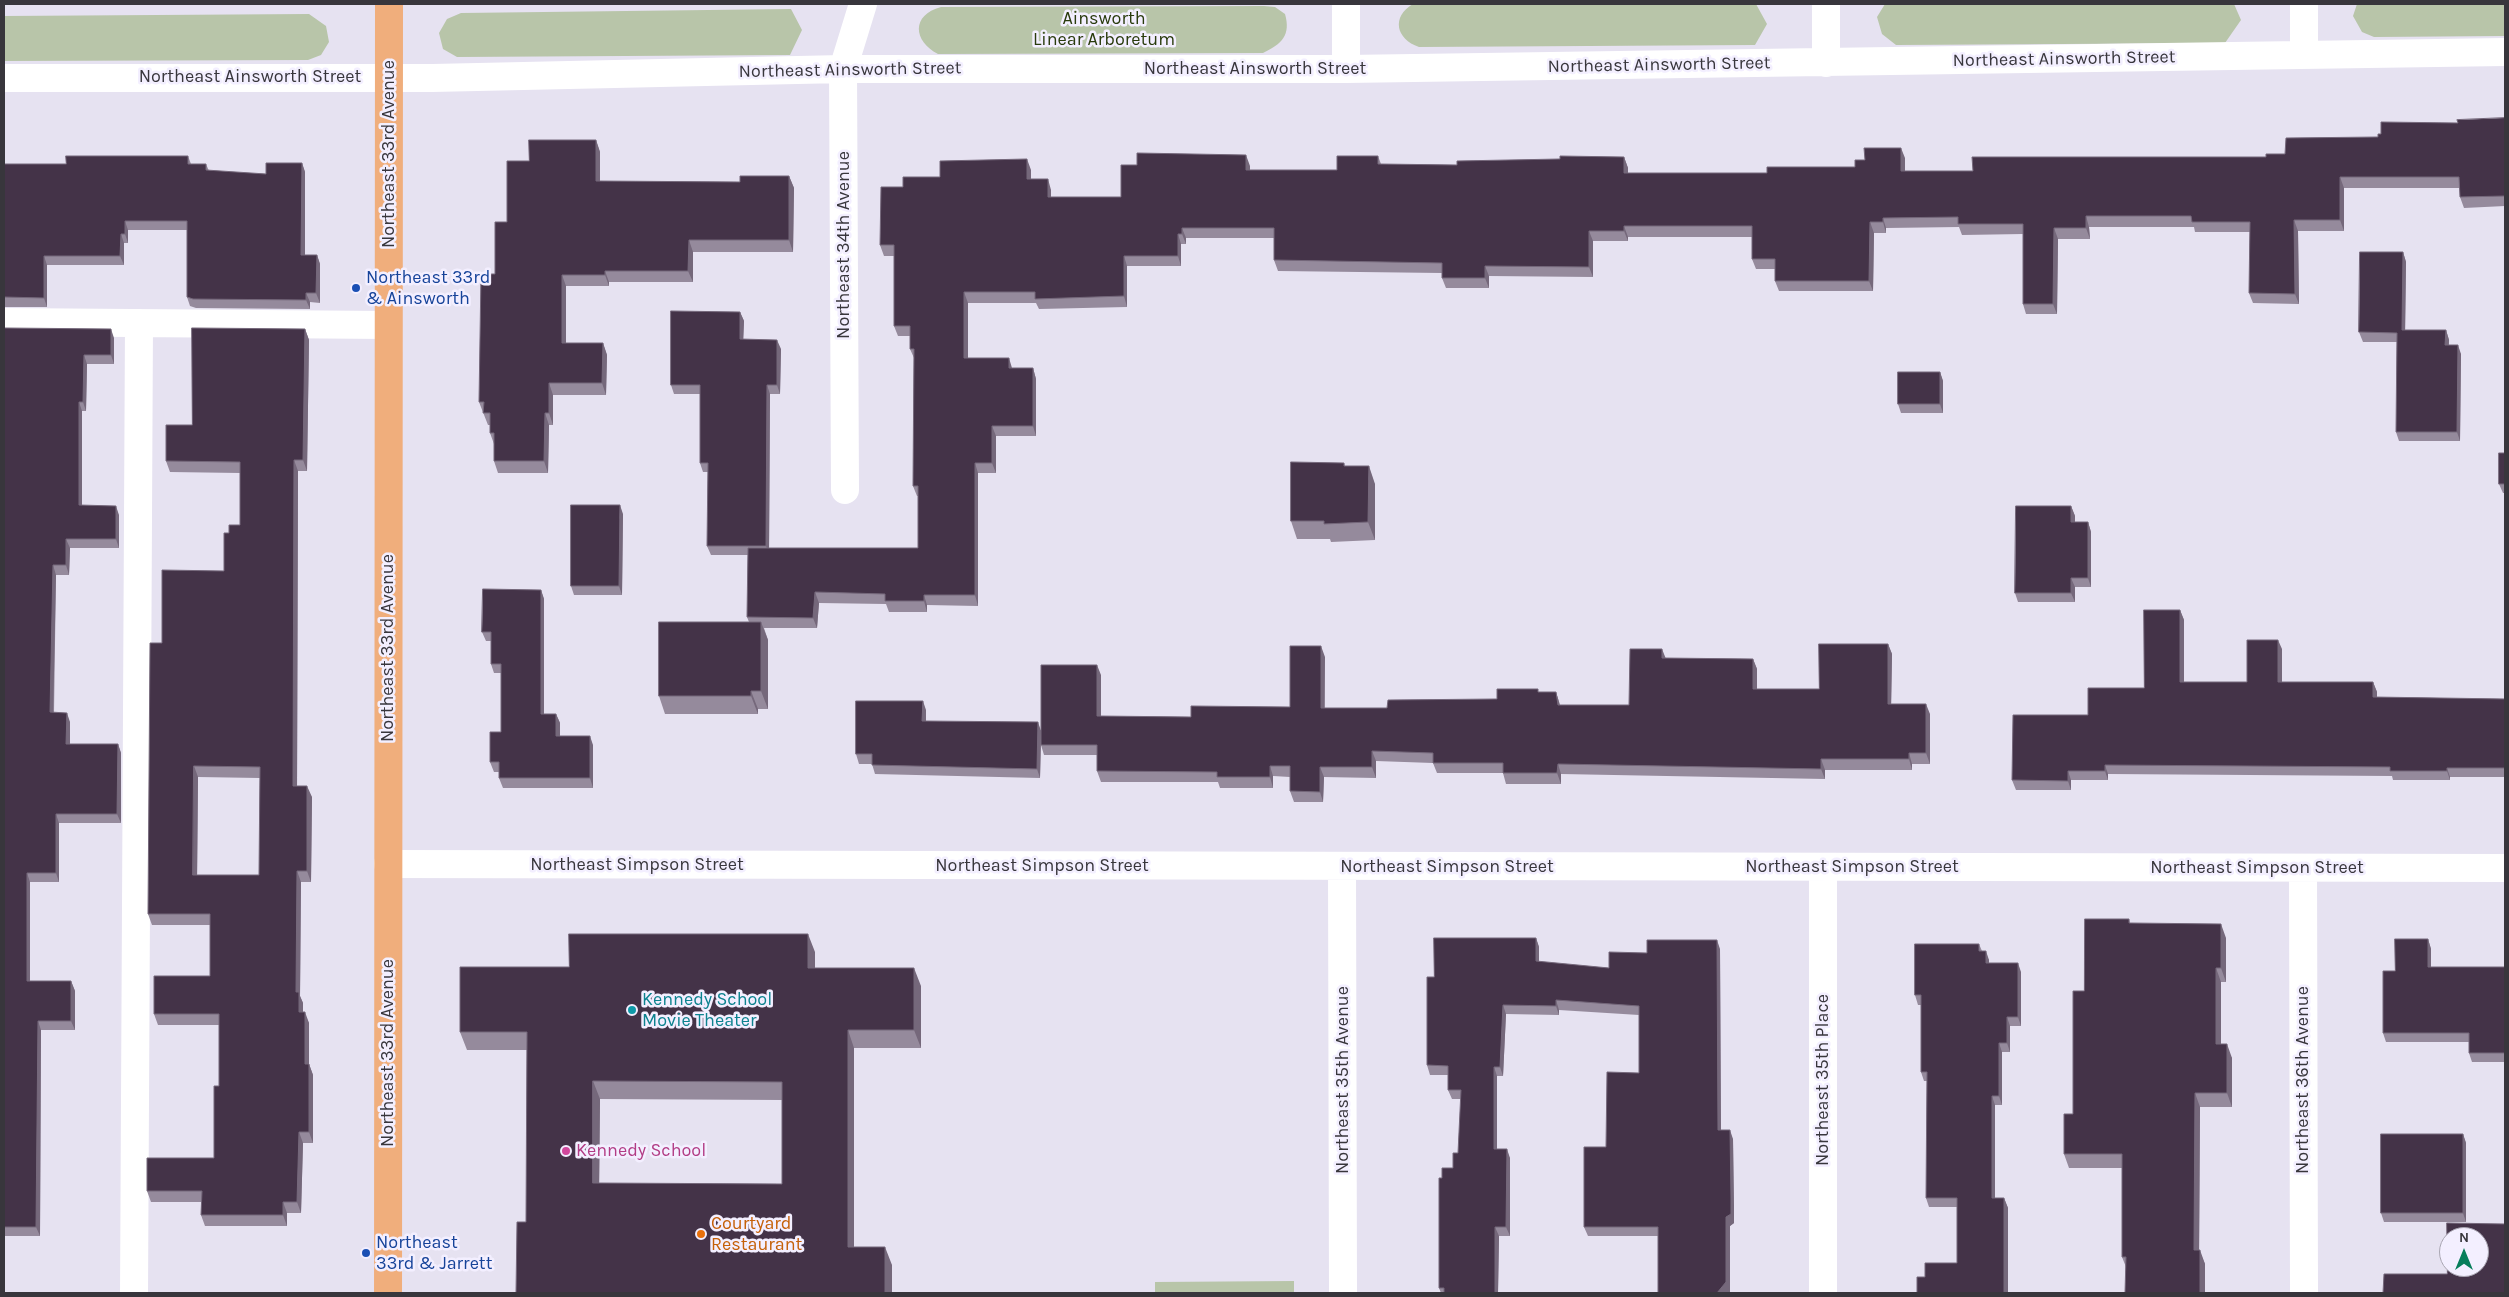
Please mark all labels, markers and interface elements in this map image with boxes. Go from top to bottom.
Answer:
park label: Ainsworth Linear Arboretum [1033,8,1175,50]
street label: Northeast Ainsworth Street [1952,46,2176,72]
street label: Northeast Ainsworth Street [1547,52,1771,78]
street label: Northeast Ainsworth Street [738,57,962,83]
street label: Northeast Ainsworth Street [1144,58,1366,80]
street label: Northeast 33rd Avenue [378,60,400,248]
street label: Northeast Ainsworth Street [139,66,361,88]
street label: Northeast 34th Avenue [833,151,855,339]
place label: Northeast 33rd & Ainsworth [366,267,490,310]
marker: Northeast 33rd & Ainsworth [350,282,362,294]
street label: Northeast 33rd Avenue [377,554,399,742]
street label: Northeast Simpson Street [530,854,744,876]
street label: Northeast Simpson Street [935,855,1149,877]
street label: Northeast Simpson Street [1340,856,1554,878]
street label: Northeast Simpson Street [1745,856,1959,878]
street label: Northeast Simpson Street [2150,857,2364,879]
street label: Northeast 33rd Avenue [377,959,399,1147]
street label: Northeast 35th Avenue [1332,986,1354,1174]
street label: Northeast 36th Avenue [2292,986,2314,1174]
place label: Kennedy School Movie Theater [642,989,772,1032]
street label: Northeast 35th Place [1812,994,1834,1166]
marker: Kennedy School Movie Theater [626,1004,638,1016]
place label: Kennedy School [576,1140,706,1162]
marker: Kennedy School [560,1145,572,1157]
place label: Courtyard Restaurant [711,1213,802,1256]
north arrow [2439,1227,2489,1277]
marker: Courtyard Restaurant [695,1228,707,1240]
text: N [2459,1229,2469,1246]
place label: Northeast 33rd & Jarrett [376,1232,492,1274]
marker: Northeast 33rd & Jarrett [360,1247,372,1259]

